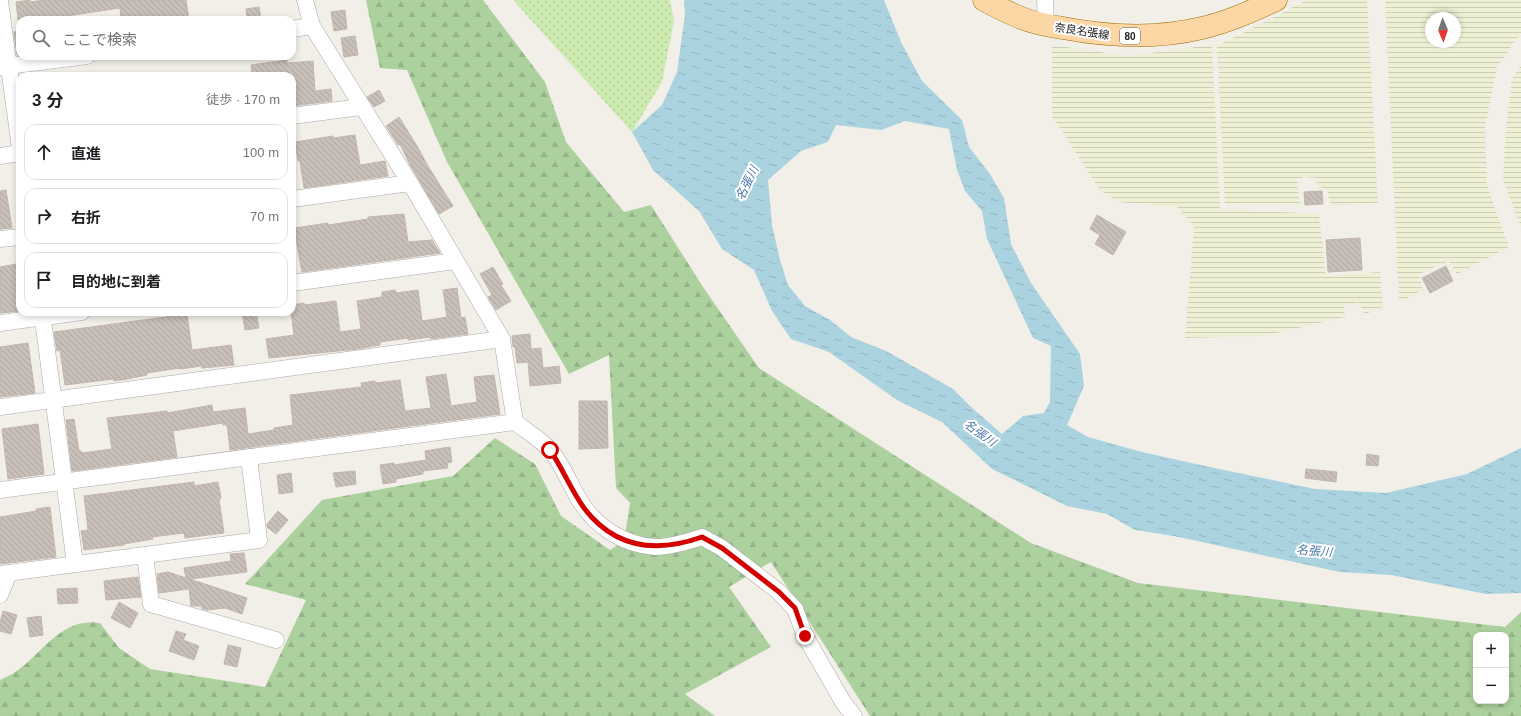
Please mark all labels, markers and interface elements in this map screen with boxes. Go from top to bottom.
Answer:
north arrow [1425,12,1461,48]
search box [16,16,296,60]
street label: 奈良名張線 [1054,21,1110,41]
icon: search [30,27,52,49]
road number: 80 [1120,28,1140,44]
text: ここで検索 [62,31,137,48]
text: 3 分 [32,91,63,110]
text: 徒歩 · 170 m [206,92,280,107]
icon: ahead [33,141,55,163]
text: 直進 [71,145,101,162]
text: 100 m [243,145,279,160]
water label: 名張川 [733,162,762,202]
icon: right [33,205,55,227]
text: 右折 [71,209,101,226]
text: 70 m [250,209,279,224]
icon: arrive [33,269,55,291]
text: 目的地に到着 [71,273,161,290]
water label: 名張川 [961,417,1000,450]
route start [541,441,559,459]
water label: 名張川 [1295,542,1335,560]
route end [796,627,814,645]
map controls [1473,632,1509,704]
button: + [1473,632,1509,668]
button: − [1473,668,1509,704]

